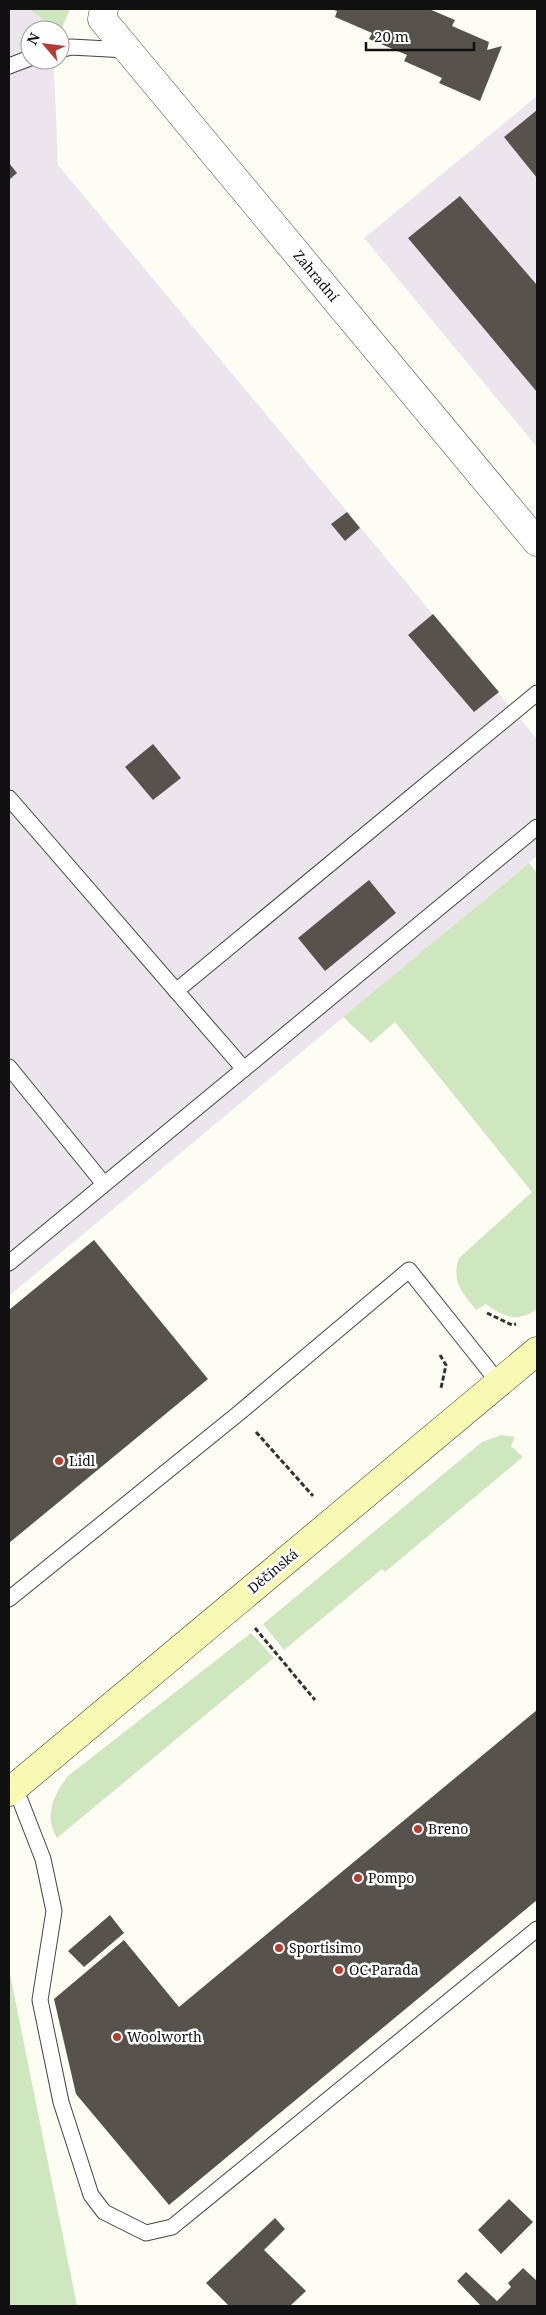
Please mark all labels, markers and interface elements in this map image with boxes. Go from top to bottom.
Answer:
north arrow [20,20,70,70]
scale bar [366,20,474,52]
text: 20 m [374,26,409,46]
text: N [22,29,44,48]
street label: Zahradní [289,246,344,306]
place label: Lidl [69,1451,96,1470]
marker: Lidl [53,1455,65,1467]
street label: Děčínská [243,1544,302,1597]
place label: Breno [428,1819,468,1838]
marker: Breno [412,1823,424,1835]
place label: Pompo [368,1868,414,1887]
marker: Pompo [352,1872,364,1884]
place label: Sportisimo [289,1938,361,1957]
marker: Sportisimo [273,1942,285,1954]
place label: OC Parada [349,1960,419,1979]
marker: OC Parada [333,1964,345,1976]
place label: Woolworth [127,2027,202,2046]
marker: Woolworth [111,2031,123,2043]

